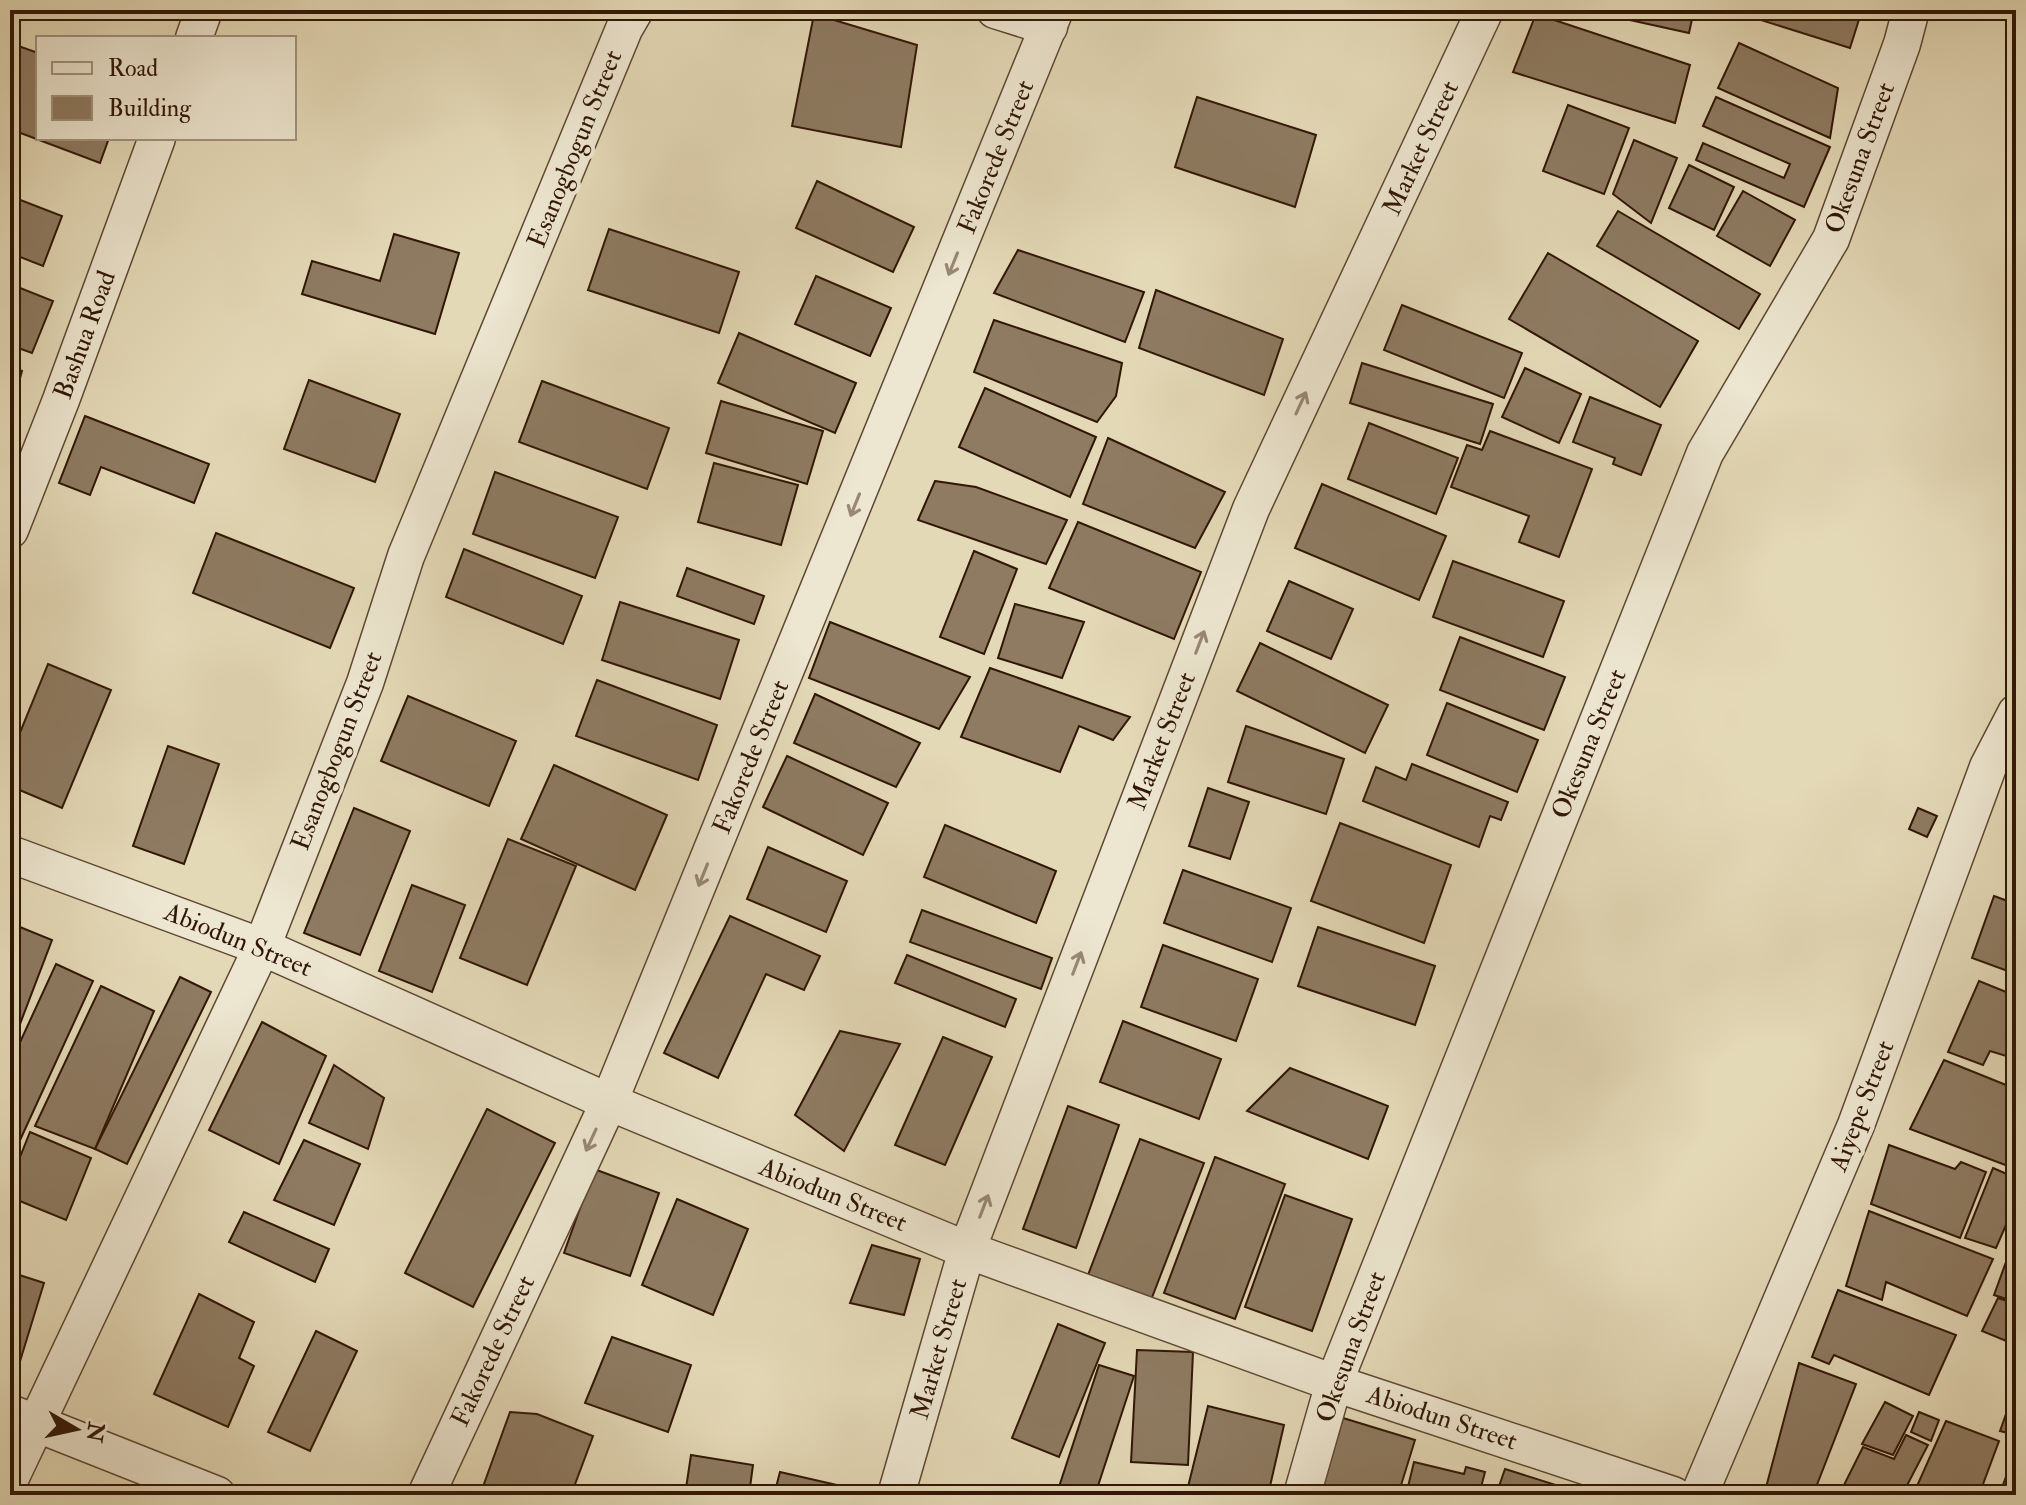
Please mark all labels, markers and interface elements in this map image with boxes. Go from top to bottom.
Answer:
legend [36,36,296,140]
street label: Esanogbogun Street [521,46,629,252]
text: Road [108,53,158,84]
street label: Fakorede Street [951,75,1041,239]
street label: Market Street [1376,76,1466,220]
street label: Okesuna Street [1818,78,1902,238]
text: Building [108,93,192,124]
one-way arrow [945,251,959,276]
street label: Bashua Road [47,266,123,403]
one-way arrow [1294,391,1309,415]
one-way arrow [847,492,861,517]
one-way arrow [1194,630,1208,655]
street label: Esanogbogun Street [284,647,390,855]
street label: Okesuna Street [1544,664,1634,824]
street label: Market Street [1121,668,1203,814]
street label: Fakorede Street [706,675,796,839]
one-way arrow [695,862,709,887]
street label: Abiodun Street [159,896,316,984]
one-way arrow [1071,952,1085,976]
street label: Aiyepe Street [1822,1036,1903,1177]
one-way arrow [583,1128,598,1152]
street label: Abiodun Street [754,1151,911,1239]
one-way arrow [978,1194,992,1219]
street label: Okesuna Street [1309,1267,1393,1427]
street label: Fakorede Street [444,1270,542,1432]
street label: Market Street [904,1275,974,1423]
street label: Abiodun Street [1362,1378,1521,1457]
north arrow [36,1389,116,1469]
text: N [79,1419,110,1444]

